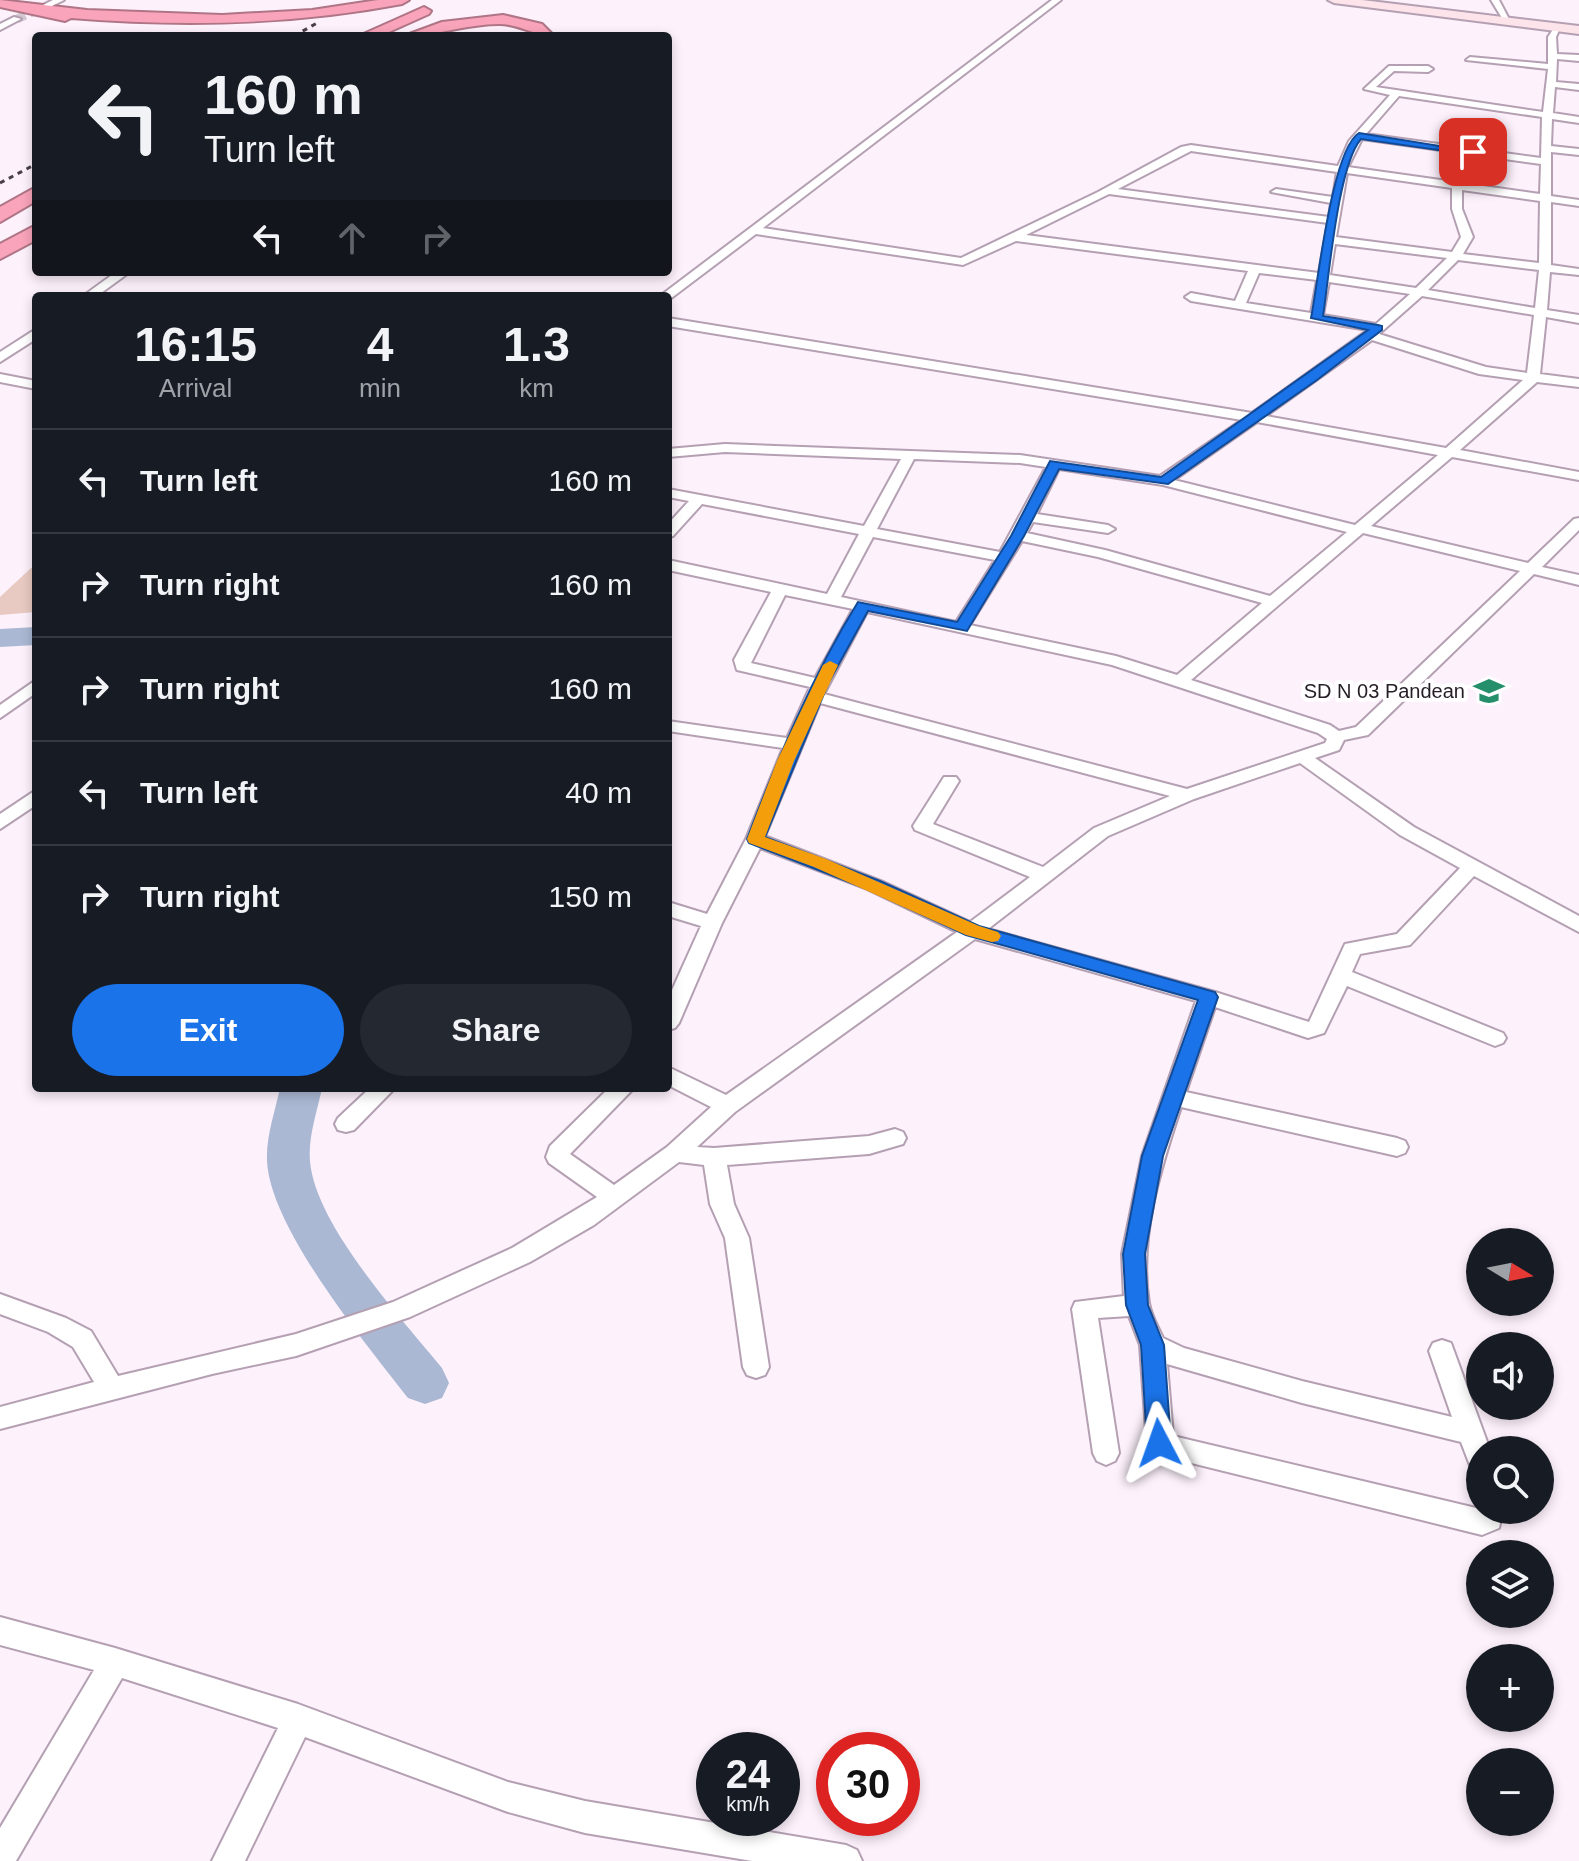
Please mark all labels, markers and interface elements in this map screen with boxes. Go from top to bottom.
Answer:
text: 160 m [204,63,363,126]
icon: left [72,64,176,168]
pin [1439,118,1507,186]
text: Turn left [204,129,335,170]
icon: arrive [1451,130,1495,174]
icon: left [246,216,290,260]
icon: ahead [330,216,374,260]
icon: right [414,216,458,260]
text: 16:15 [134,318,257,371]
text: 4 [367,318,393,371]
text: 1.3 [503,318,570,371]
text: Arrival [159,373,232,403]
text: min [359,373,401,403]
text: km [519,373,554,403]
icon: left [72,459,116,503]
text: Turn left [140,464,258,497]
text: 160 m [549,464,632,497]
icon: right [72,563,116,607]
text: Turn right [140,568,279,601]
text: 160 m [549,568,632,601]
icon: right [72,667,116,711]
text: Turn right [140,672,279,705]
text: 160 m [549,672,632,705]
school or university icon: SD N 03 Pandean [1472,674,1506,708]
place label: SD N 03 Pandean [1304,680,1465,702]
icon: left [72,771,116,815]
text: Turn left [140,776,258,809]
text: 40 m [565,776,632,809]
icon: right [72,875,116,919]
text: Turn right [140,880,279,913]
text: 150 m [549,880,632,913]
button: Exit [72,984,344,1076]
button: Share [360,984,632,1076]
north arrow [1466,1228,1554,1316]
map controls [1466,1228,1554,1836]
button: sound [1466,1332,1554,1420]
position arrow [1117,1401,1201,1485]
button: search [1466,1436,1554,1524]
button: layers [1466,1540,1554,1628]
button: + [1466,1644,1554,1732]
speed limit sign: 30 [816,1732,920,1836]
button: − [1466,1748,1554,1836]
text: 24 [726,1752,770,1796]
text: km/h [726,1793,770,1815]

